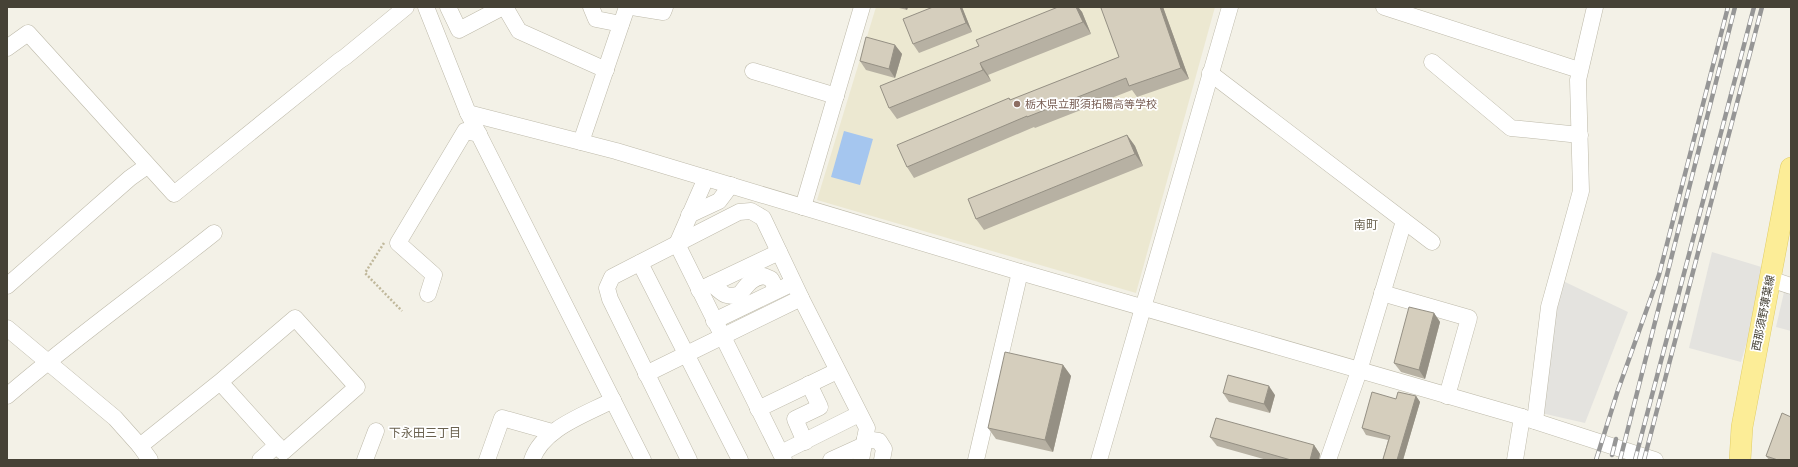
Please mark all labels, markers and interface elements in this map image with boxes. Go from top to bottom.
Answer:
place label: 栃木県立那須拓陽高等学校 [1025,98,1157,111]
marker: 栃木県立那須拓陽高等学校 [1012,99,1022,109]
district label: 南町 [1354,218,1378,232]
street label: 西那須野薄葉線 [1750,274,1777,352]
district label: 下永田三丁目 [389,426,461,440]

